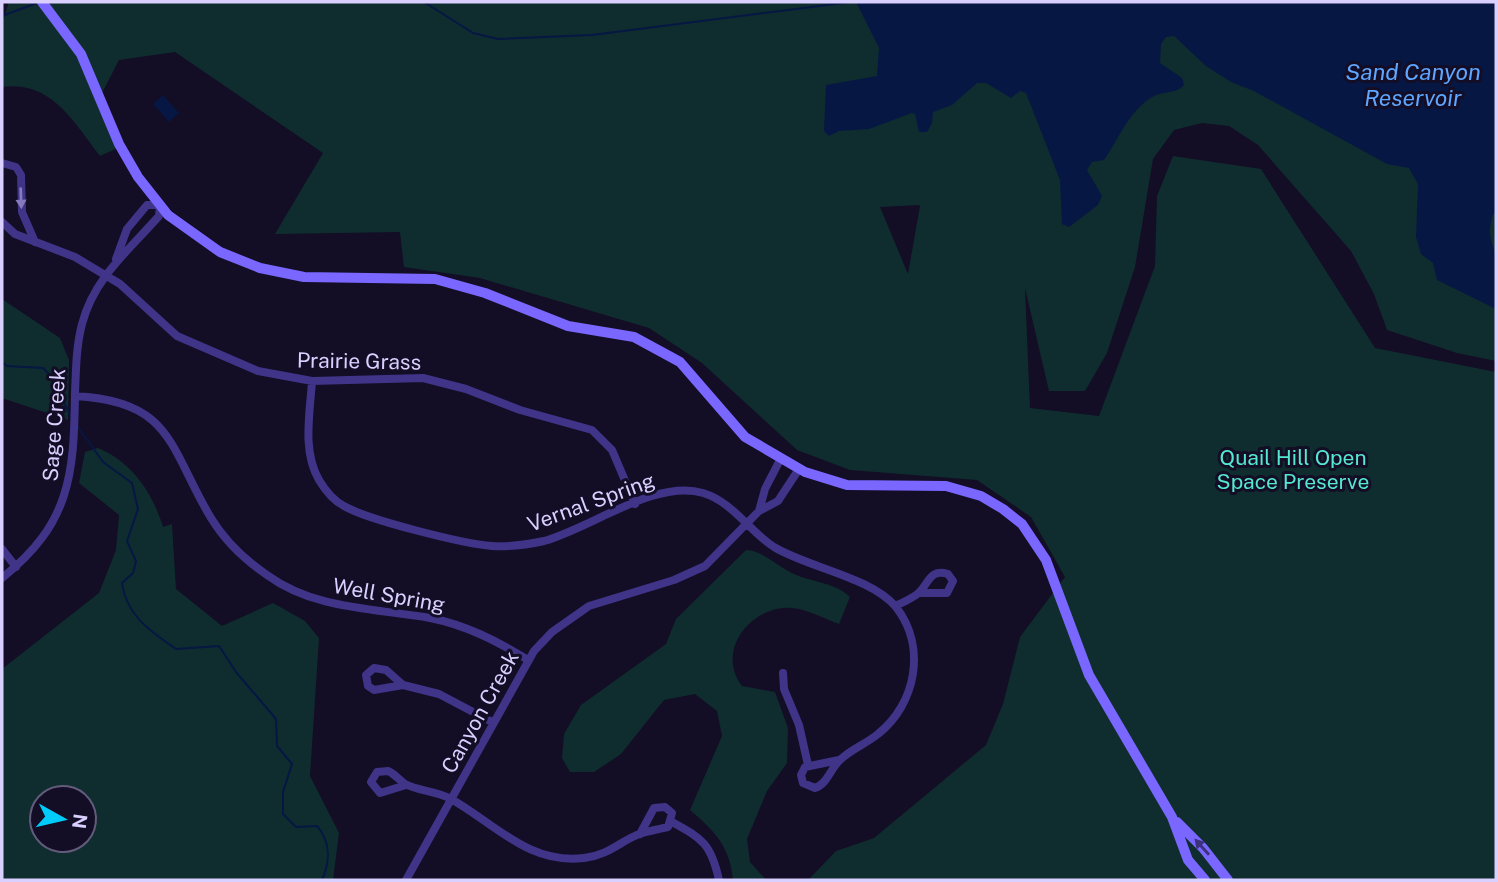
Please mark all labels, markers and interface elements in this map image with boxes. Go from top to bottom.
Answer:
water label: Sand Canyon Reservoir [1345,58,1481,111]
one-way arrow [15,187,27,209]
street label: Prairie Grass [297,347,421,375]
street label: Sage Creek [38,367,70,482]
park label: Quail Hill Open Space Preserve [1217,445,1369,494]
street label: Vernal Spring [524,467,658,537]
street label: Well Spring [331,573,447,617]
street label: Canyon Creek [436,646,524,777]
north arrow [28,784,98,854]
text: N [68,812,92,830]
one-way arrow [1194,839,1210,856]

